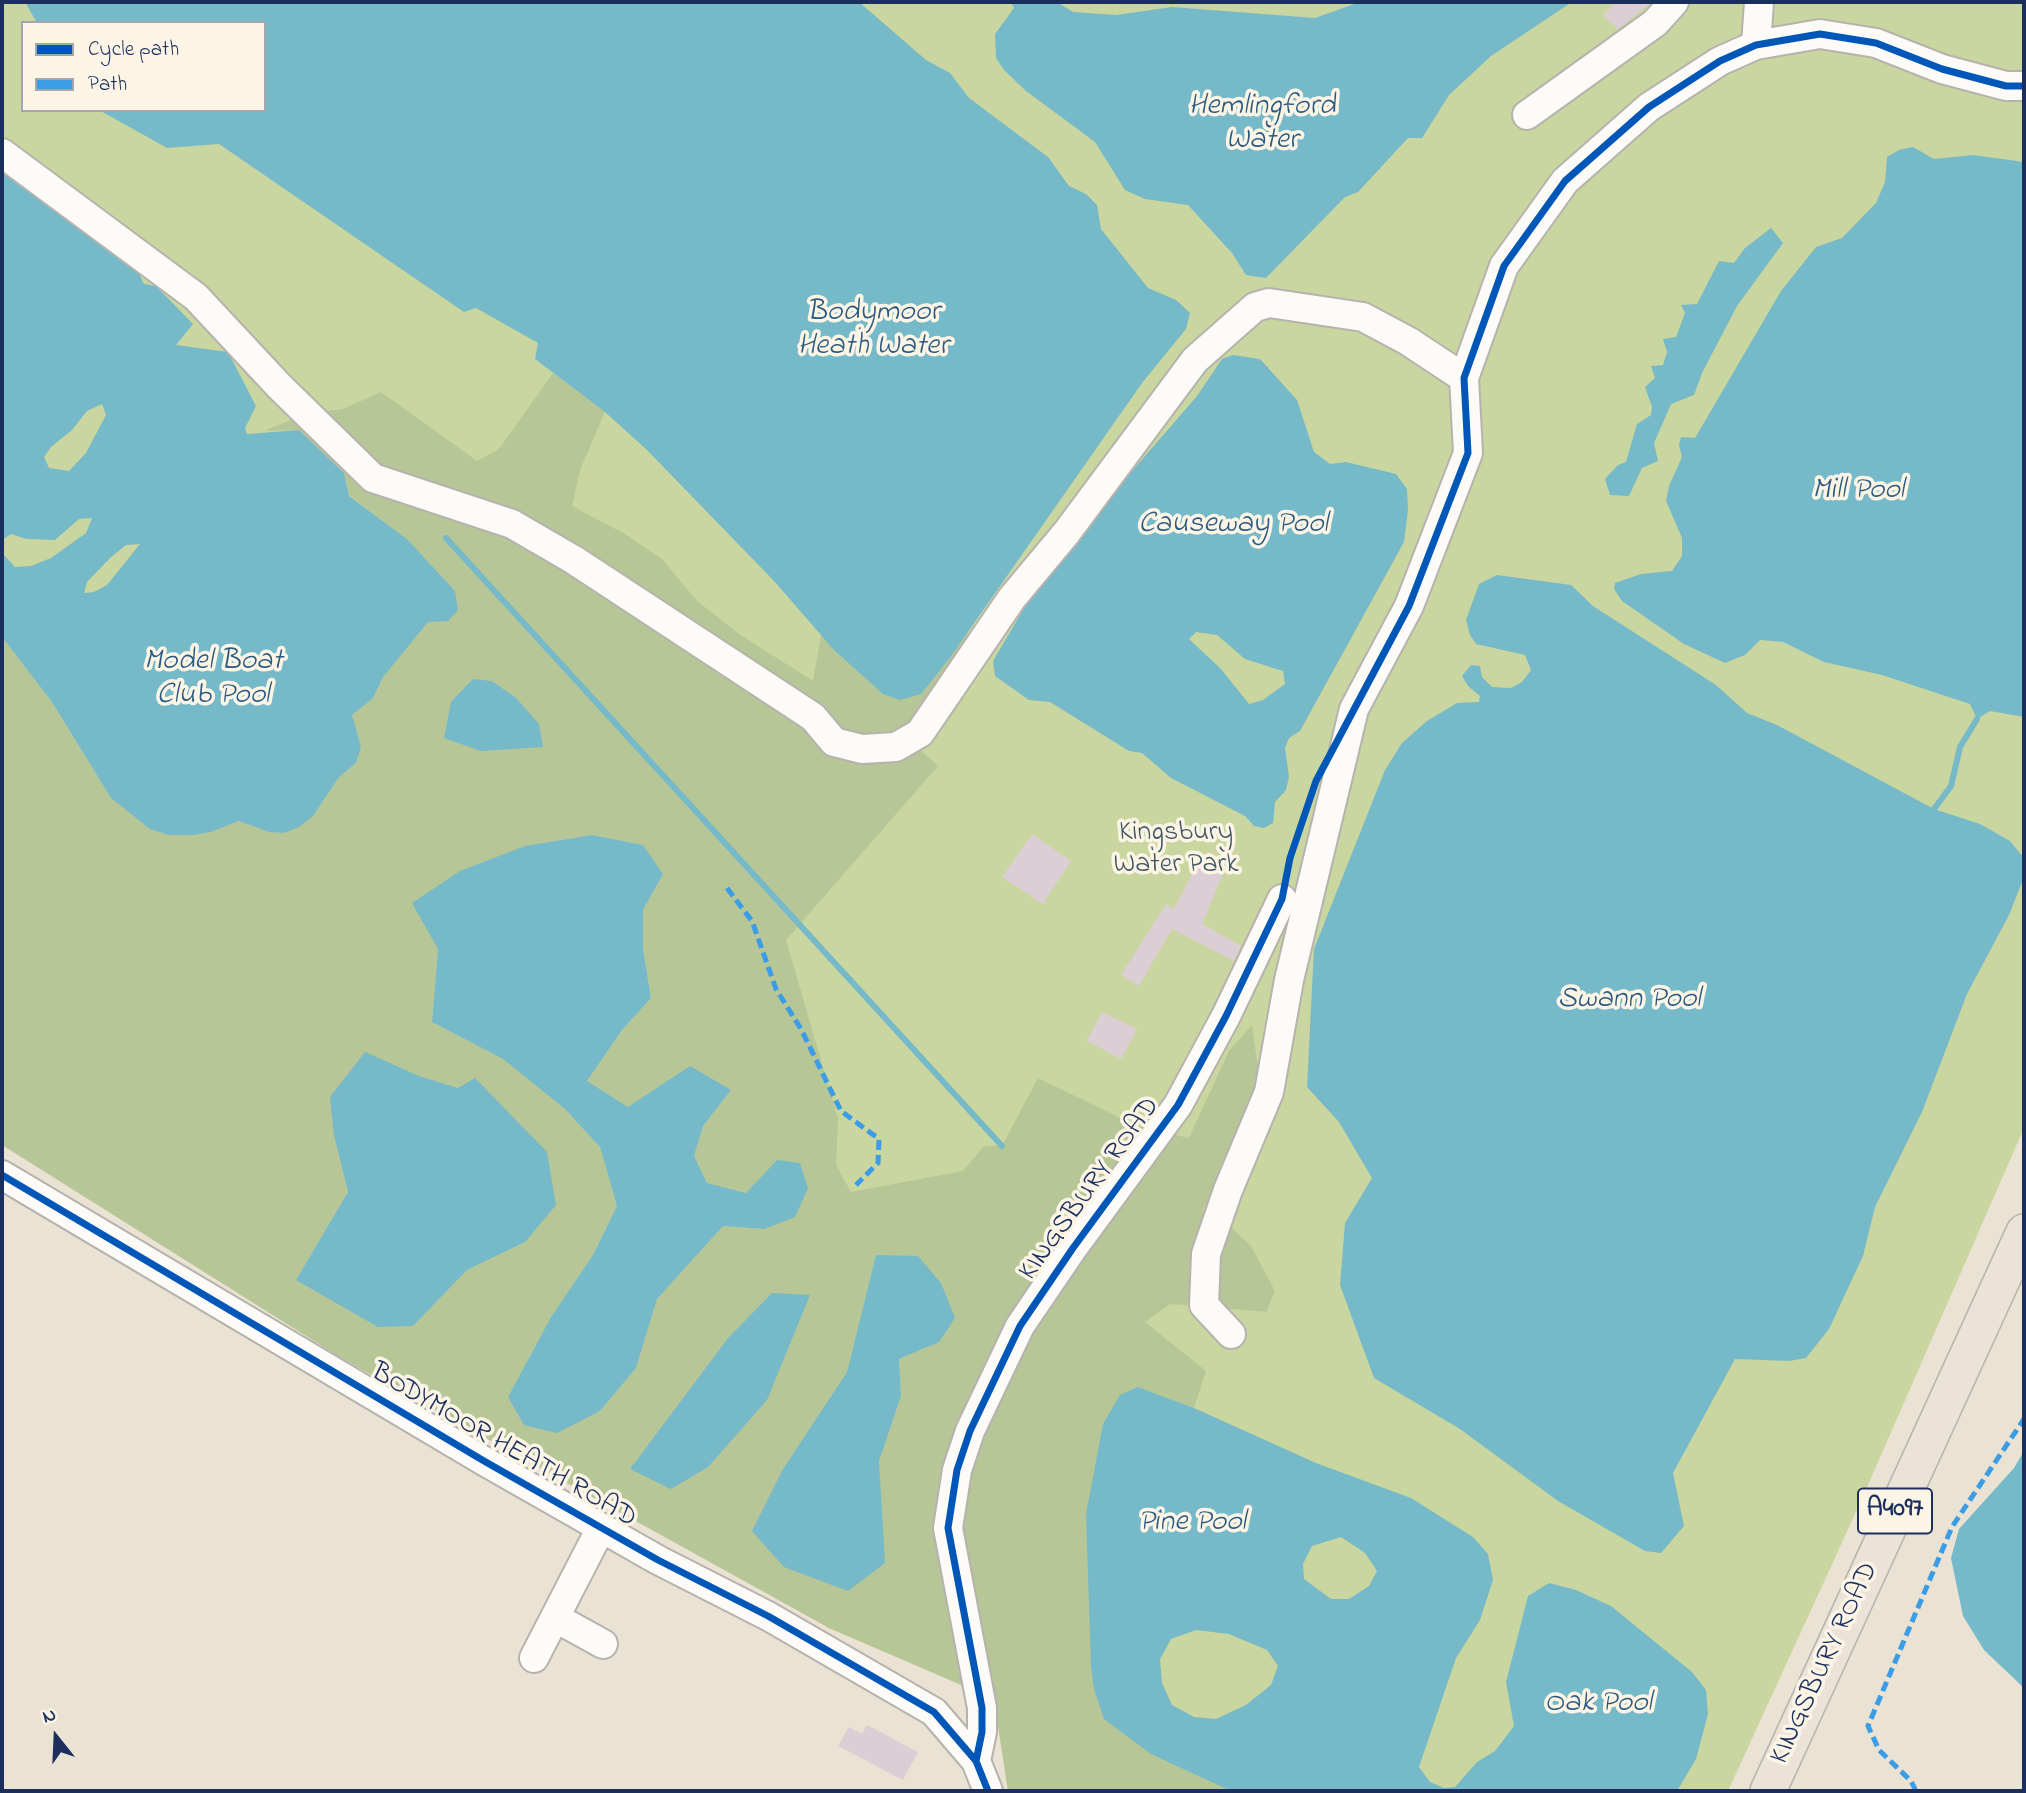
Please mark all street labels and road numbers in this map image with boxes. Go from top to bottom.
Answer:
street label: KINGSBURY ROAD [1013,1092,1169,1288]
street label: BODYMOOR HEATH ROAD [364,1357,642,1537]
road number: A4097 [1858,1488,1932,1534]
street label: KINGSBURY ROAD [1765,1558,1887,1770]

